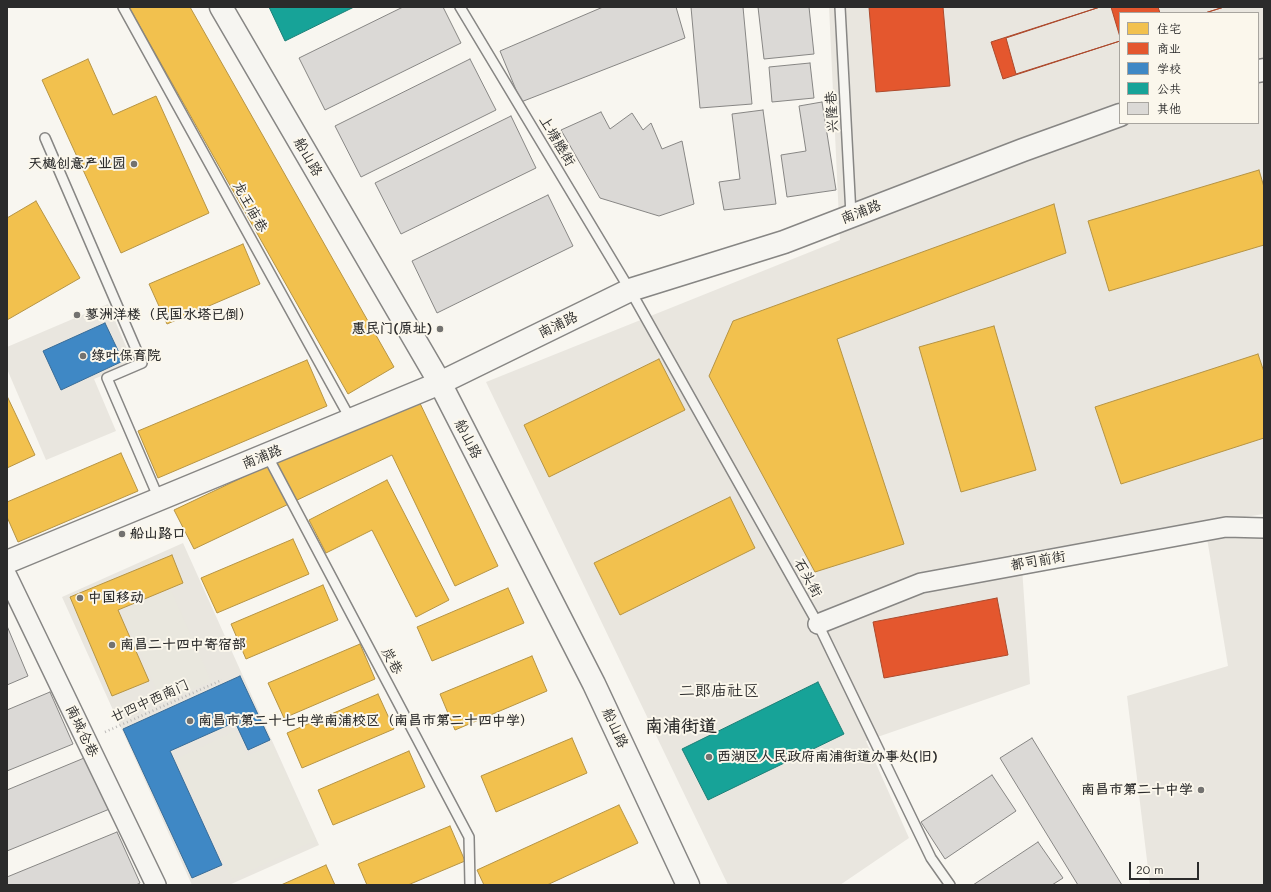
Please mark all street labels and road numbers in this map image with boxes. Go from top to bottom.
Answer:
street label: 兴隆巷 [823,91,841,133]
street label: 上塘塍街 [535,113,579,169]
street label: 船山路 [290,135,326,179]
street label: 龙王庙巷 [229,178,271,236]
street label: 南浦路 [838,197,884,227]
street label: 南浦路 [535,308,581,342]
street label: 船山路 [451,416,485,462]
street label: 南浦路 [239,441,285,473]
street label: 都司前街 [1009,548,1067,574]
street label: 石头街 [790,556,826,600]
street label: 炭巷 [378,645,406,677]
street label: 廿四中西南门 [108,676,192,726]
street label: 南城仓巷 [62,702,102,760]
street label: 船山路 [599,705,631,751]

